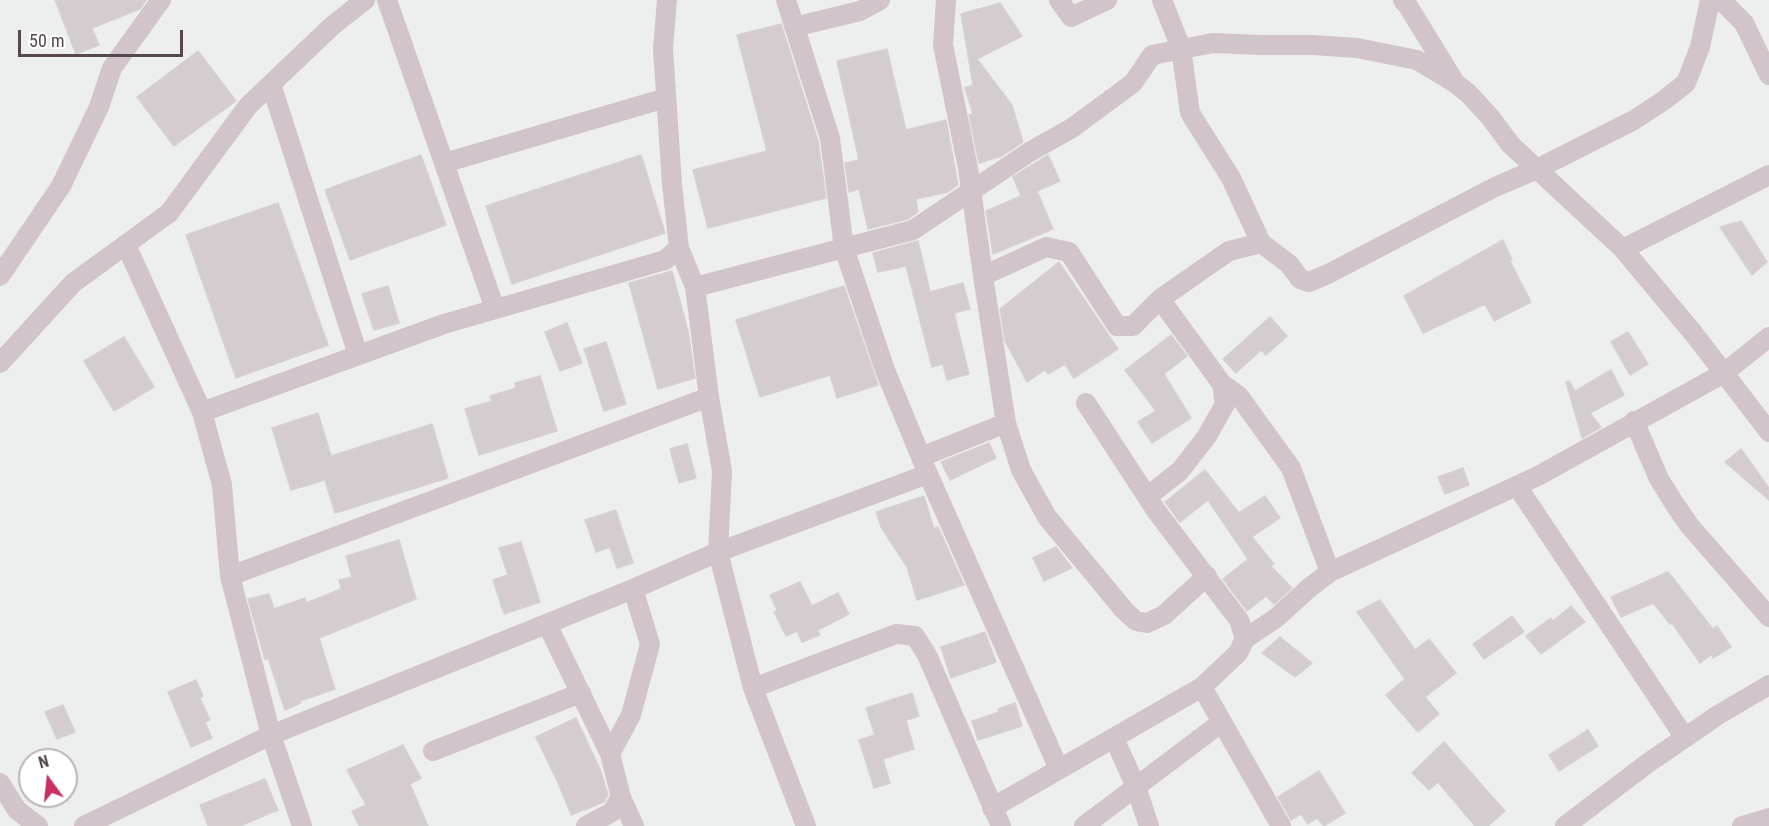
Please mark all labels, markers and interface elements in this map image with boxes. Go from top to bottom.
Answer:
scale bar [21,18,186,56]
text: 50 m [29,30,64,51]
north arrow [18,748,78,808]
text: N [37,752,51,773]

